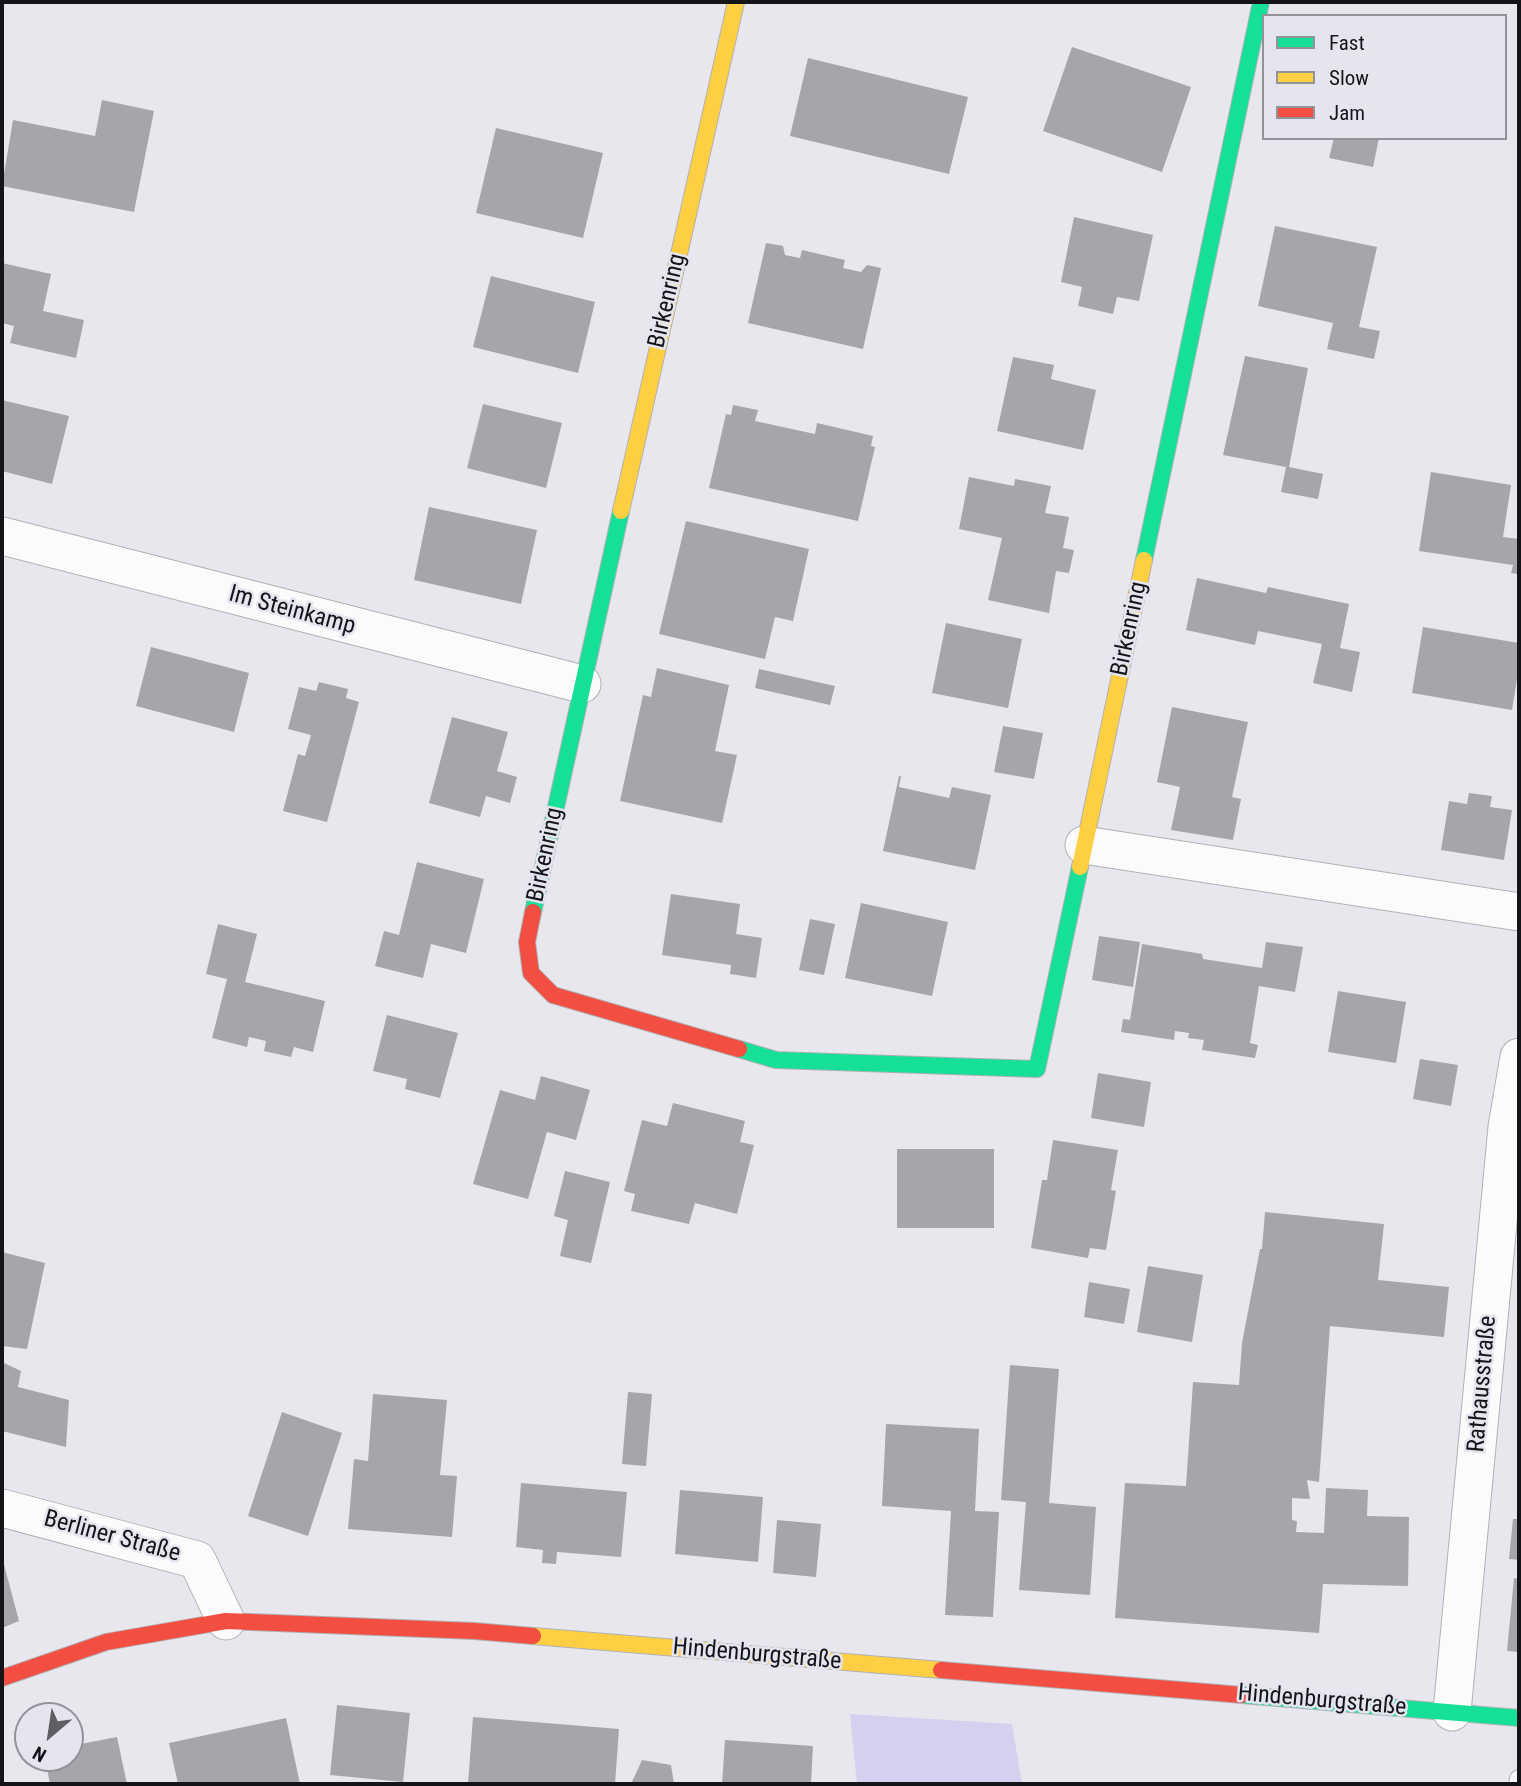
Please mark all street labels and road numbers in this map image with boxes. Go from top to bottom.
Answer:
street label: Birkenring [643,251,693,351]
street label: Birkenring [1106,579,1154,679]
street label: Im Steinkamp [226,580,358,642]
street label: Birkenring [522,805,570,905]
street label: Rathausstraße [1463,1314,1503,1454]
street label: Berliner Straße [41,1505,183,1569]
street label: Hindenburgstraße [671,1633,843,1677]
street label: Hindenburgstraße [1236,1679,1408,1723]

